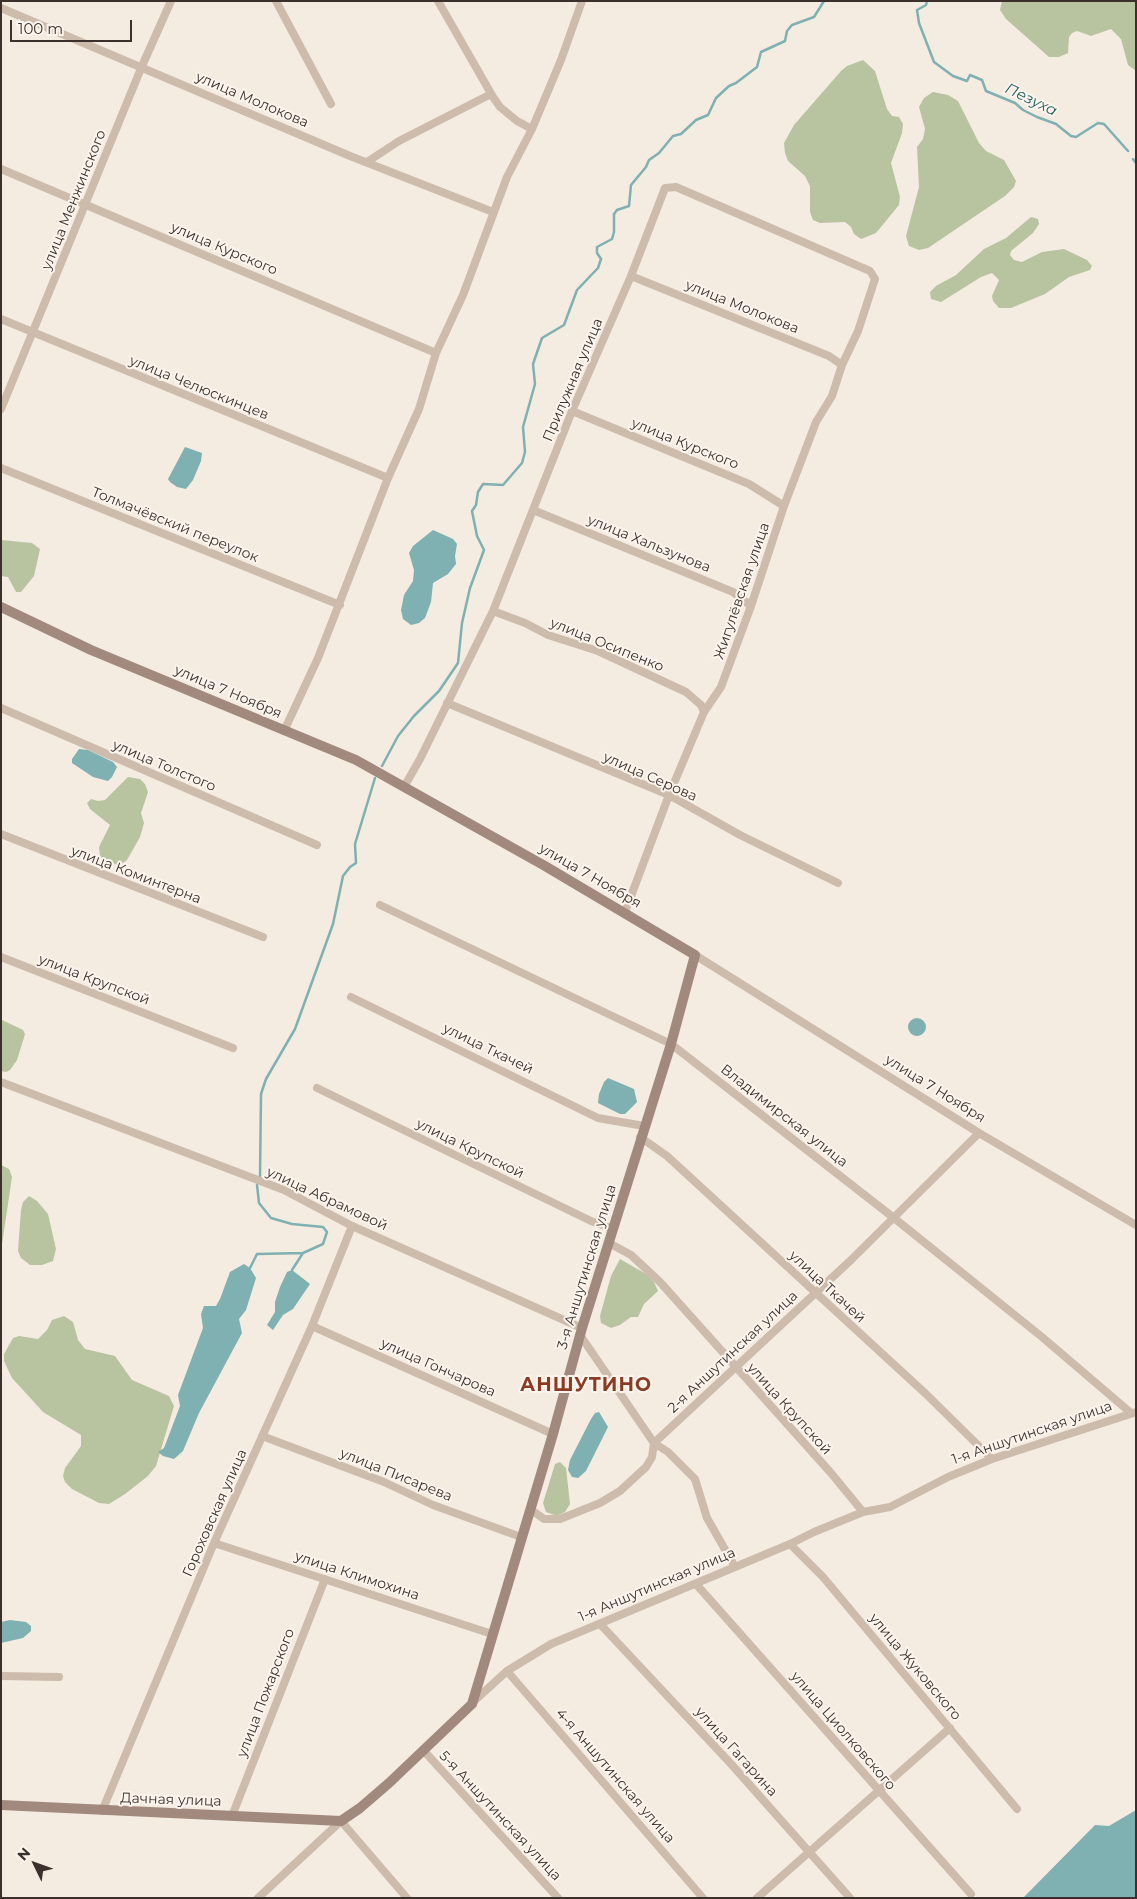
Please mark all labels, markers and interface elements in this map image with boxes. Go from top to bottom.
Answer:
scale bar [12,10,135,42]
text: 100 m [18,19,63,38]
street label: улица Молокова [193,69,311,131]
water label: Пезуха [1002,80,1060,120]
street label: улица Менжинского [38,128,110,272]
street label: улица Курского [168,219,280,279]
street label: улица Молокова [683,277,801,337]
street label: Прилужная улица [539,316,607,444]
street label: улица Челюскинцев [127,352,271,424]
street label: улица Курского [629,415,741,473]
street label: Толмачёвский переулок [89,484,261,566]
street label: улица Хальзунова [585,512,713,576]
street label: Жигулёвская улица [711,520,773,662]
street label: улица Осипенко [548,615,666,675]
street label: улица 7 Ноября [172,662,284,722]
street label: улица Толстого [110,737,218,795]
street label: улица Серова [600,749,700,805]
street label: улица 7 Ноября [536,840,644,912]
street label: улица Коминтерна [69,842,203,908]
street label: улица Крупской [36,951,152,1009]
street label: улица Ткачей [440,1020,536,1078]
street label: улица 7 Ноября [882,1051,988,1127]
street label: Владимирская улица [717,1061,851,1171]
street label: улица Крупской [413,1116,527,1182]
street label: улица Абрамовой [264,1164,390,1234]
street label: 3-я Аншутинская улица [554,1183,620,1351]
street label: улица Ткачей [785,1247,869,1327]
street label: 2-я Аншутинская улица [665,1287,801,1417]
street label: улица Гончарова [378,1335,498,1401]
street label: улица Крупской [743,1360,835,1458]
district label: АНШУТИНО [519,1374,653,1396]
street label: 1-я Аншутинская улица [950,1398,1114,1468]
street label: улица Писарева [337,1445,455,1505]
street label: Гороховская улица [179,1447,251,1579]
street label: 1-я Аншутинская улица [576,1544,738,1626]
street label: улица Климохина [293,1548,421,1604]
street label: улица Жуковского [865,1610,965,1724]
street label: улица Пожарского [234,1626,298,1760]
street label: улица Циолковского [787,1668,899,1794]
street label: улица Гагарина [691,1704,781,1800]
street label: 4-я Аншутинская улица [552,1705,678,1847]
street label: 5-я Аншутинская улица [435,1748,565,1884]
street label: Дачная улица [120,1790,222,1810]
north arrow [10,1839,60,1889]
text: N [13,1844,34,1864]

